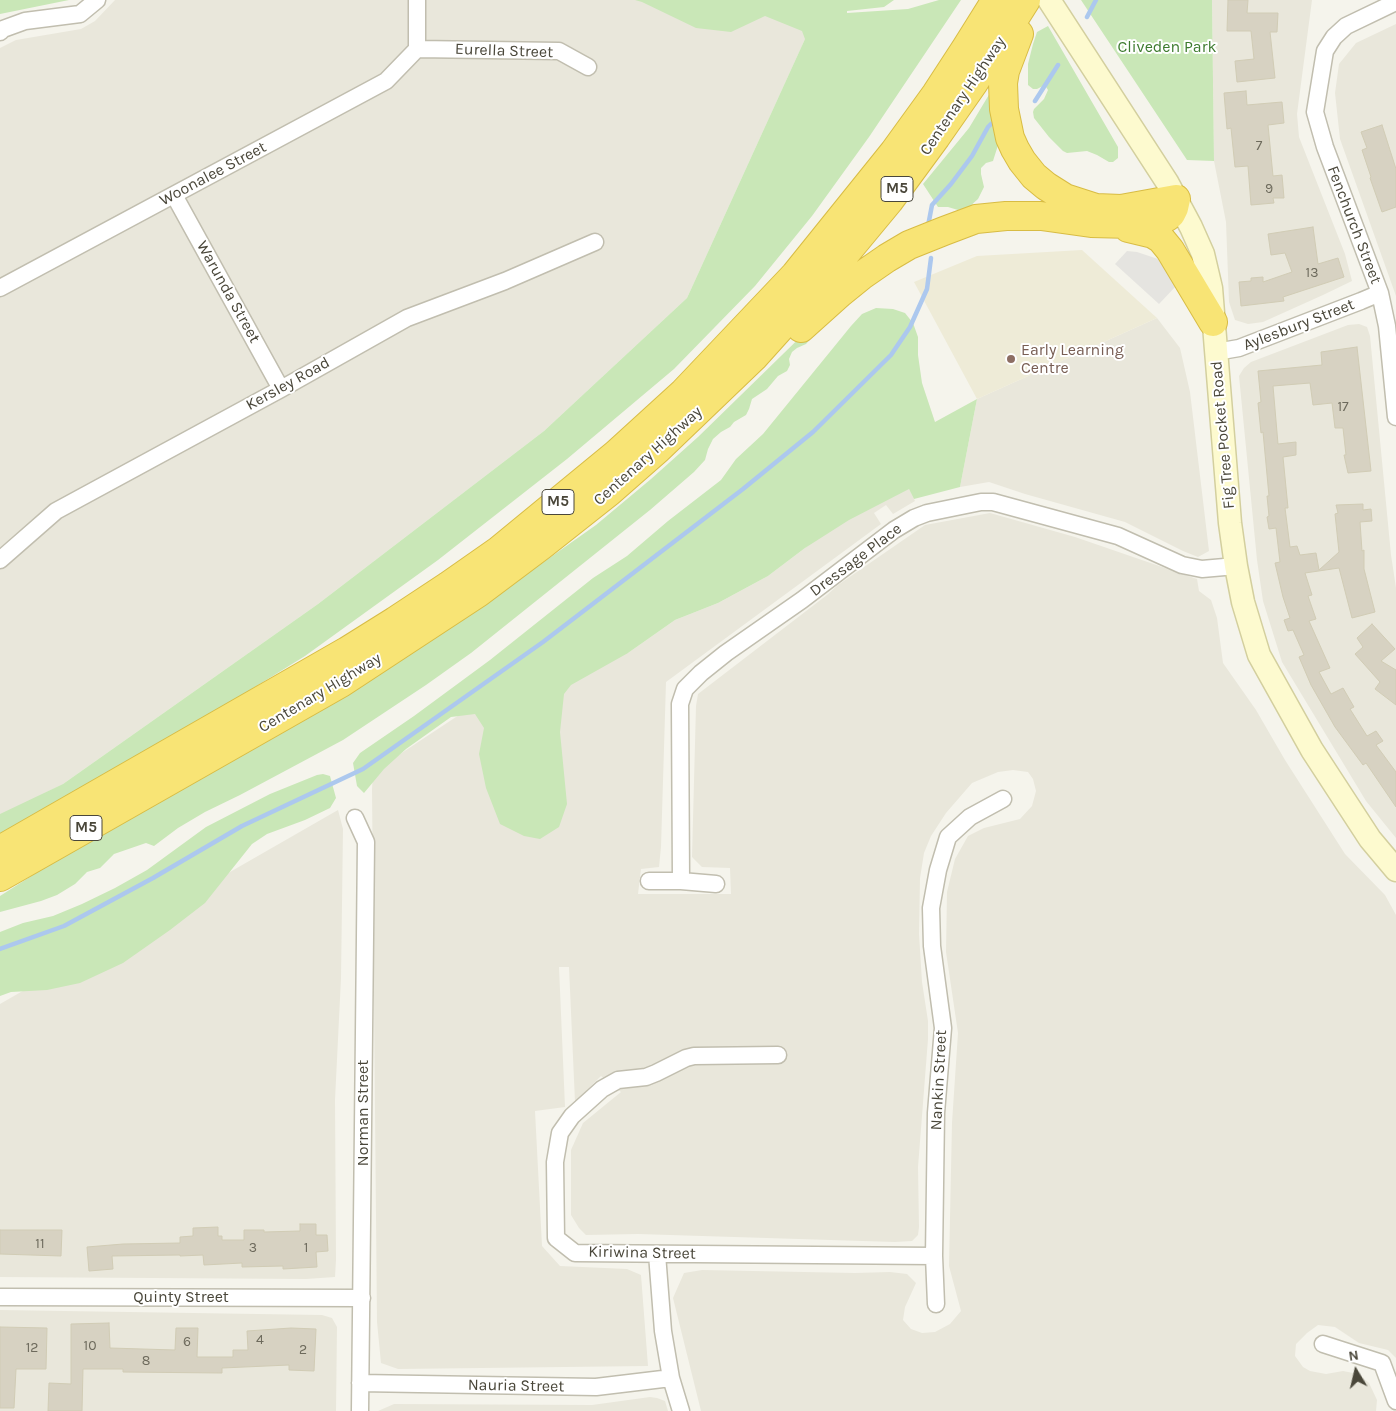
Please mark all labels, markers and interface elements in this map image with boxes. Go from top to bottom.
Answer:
street label: Centenary Highway [916,33,1010,159]
park label: Cliveden Park [1118,37,1216,57]
street label: Eurella Street [455,40,553,62]
street label: Woonalee Street [156,138,270,210]
house number: 7 [1256,138,1262,154]
street label: Fenchurch Street [1323,163,1385,287]
road number: M5 [881,176,913,202]
house number: 9 [1265,181,1273,197]
street label: Warunda Street [192,238,264,346]
house number: 13 [1306,265,1318,281]
street label: Aylesbury Street [1241,295,1357,355]
place label: Early Learning Centre [1021,340,1124,378]
street label: Kersley Road [243,353,333,415]
marker: Early Learning Centre [1005,353,1017,365]
street label: Fig Tree Pocket Road [1207,360,1239,510]
house number: 17 [1337,399,1349,415]
street label: Centenary Highway [590,402,706,510]
road number: M5 [542,490,574,514]
street label: Dressage Place [806,519,906,601]
street label: Centenary Highway [255,649,385,737]
road number: M5 [70,816,102,840]
street label: Nankin Street [927,1029,951,1131]
street label: Norman Street [353,1060,373,1166]
house number: 11 [35,1236,45,1252]
house number: 3 [249,1240,257,1256]
house number: 1 [304,1240,308,1256]
street label: Kiriwina Street [588,1242,696,1264]
street label: Quinty Street [133,1287,229,1307]
house number: 4 [256,1332,264,1348]
house number: 6 [183,1334,191,1350]
house number: 10 [84,1338,96,1354]
house number: 12 [26,1340,38,1356]
house number: 2 [299,1342,307,1358]
north arrow [1331,1346,1381,1396]
text: N [1347,1347,1360,1365]
house number: 8 [142,1353,150,1369]
street label: Nauria Street [468,1376,564,1396]

